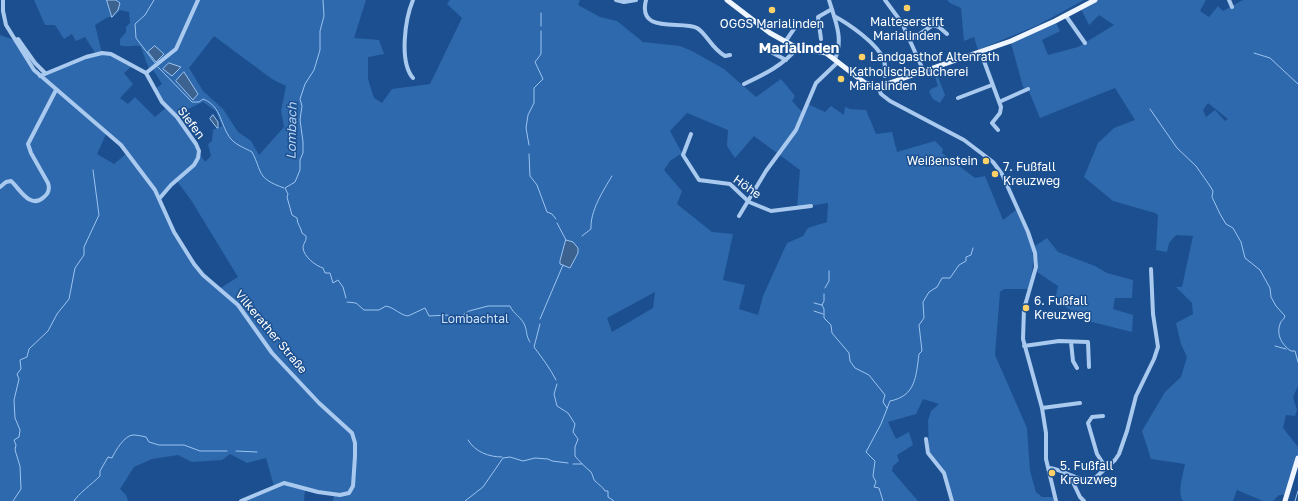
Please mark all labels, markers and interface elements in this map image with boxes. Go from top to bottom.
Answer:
marker: Malteserstift Marialinden [902,3,912,13]
marker: OGGS Marialinden [767,5,777,15]
place label: Malteserstift Marialinden [870,15,944,43]
place label: OGGS Marialinden [720,17,824,31]
district label: Marialinden [759,41,839,57]
place label: Landgasthof Altenrath [870,50,1000,64]
marker: Landgasthof Altenrath [857,52,867,62]
place label: KatholischeBücherei Marialinden [849,65,968,93]
marker: KatholischeBücherei Marialinden [836,74,846,84]
water label: Lombach [284,102,300,160]
street label: Siefen [174,104,208,142]
place label: Weißenstein [907,154,978,168]
marker: Weißenstein [981,156,991,166]
place label: 7. Fußfall Kreuzweg [1003,160,1060,188]
marker: 7. Fußfall Kreuzweg [990,169,1000,179]
street label: Höhe [730,172,764,202]
street label: Vilkerather Straße [232,287,310,377]
place label: 6. Fußfall Kreuzweg [1034,294,1091,322]
marker: 6. Fußfall Kreuzweg [1021,303,1031,313]
park label: Lombachtal [441,312,509,326]
place label: 5. Fußfall Kreuzweg [1060,459,1117,487]
marker: 5. Fußfall Kreuzweg [1047,468,1057,478]

